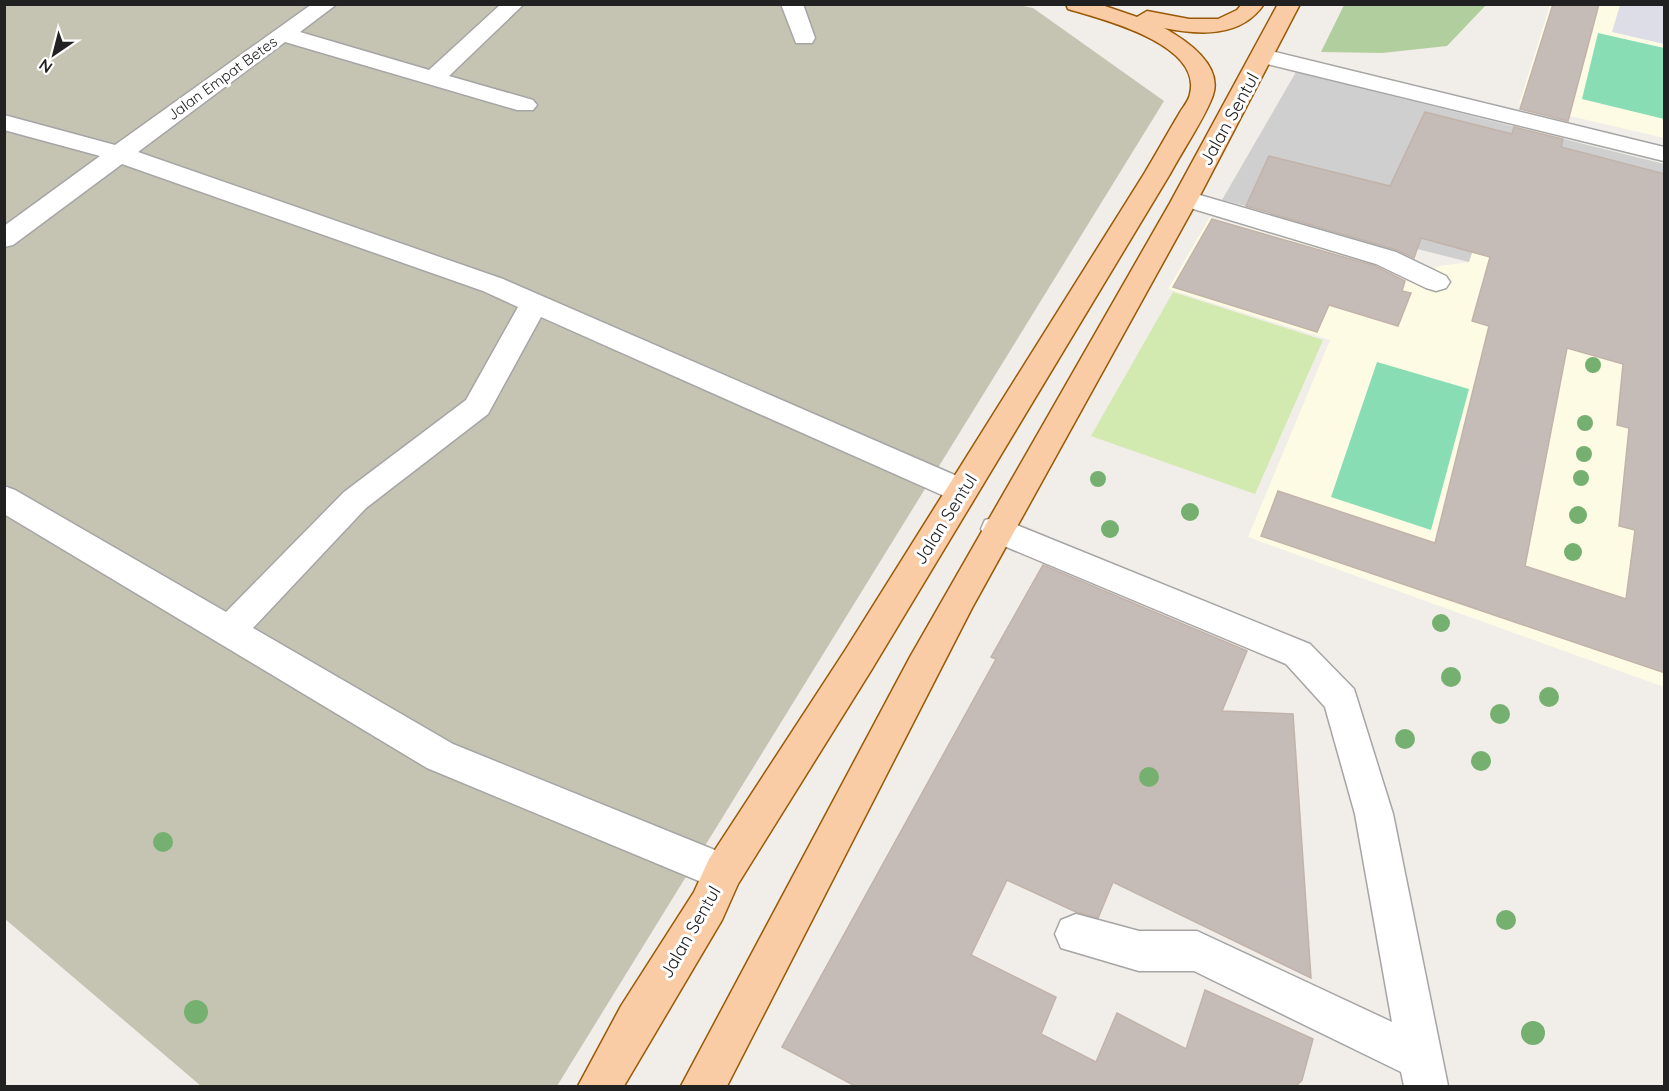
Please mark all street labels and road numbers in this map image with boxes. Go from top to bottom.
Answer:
street label: Jalan Empat Betes [163,32,281,124]
street label: Jalan Sentul [1194,68,1264,170]
street label: Jalan Sentul [908,469,982,569]
street label: Jalan Sentul [654,882,726,982]

